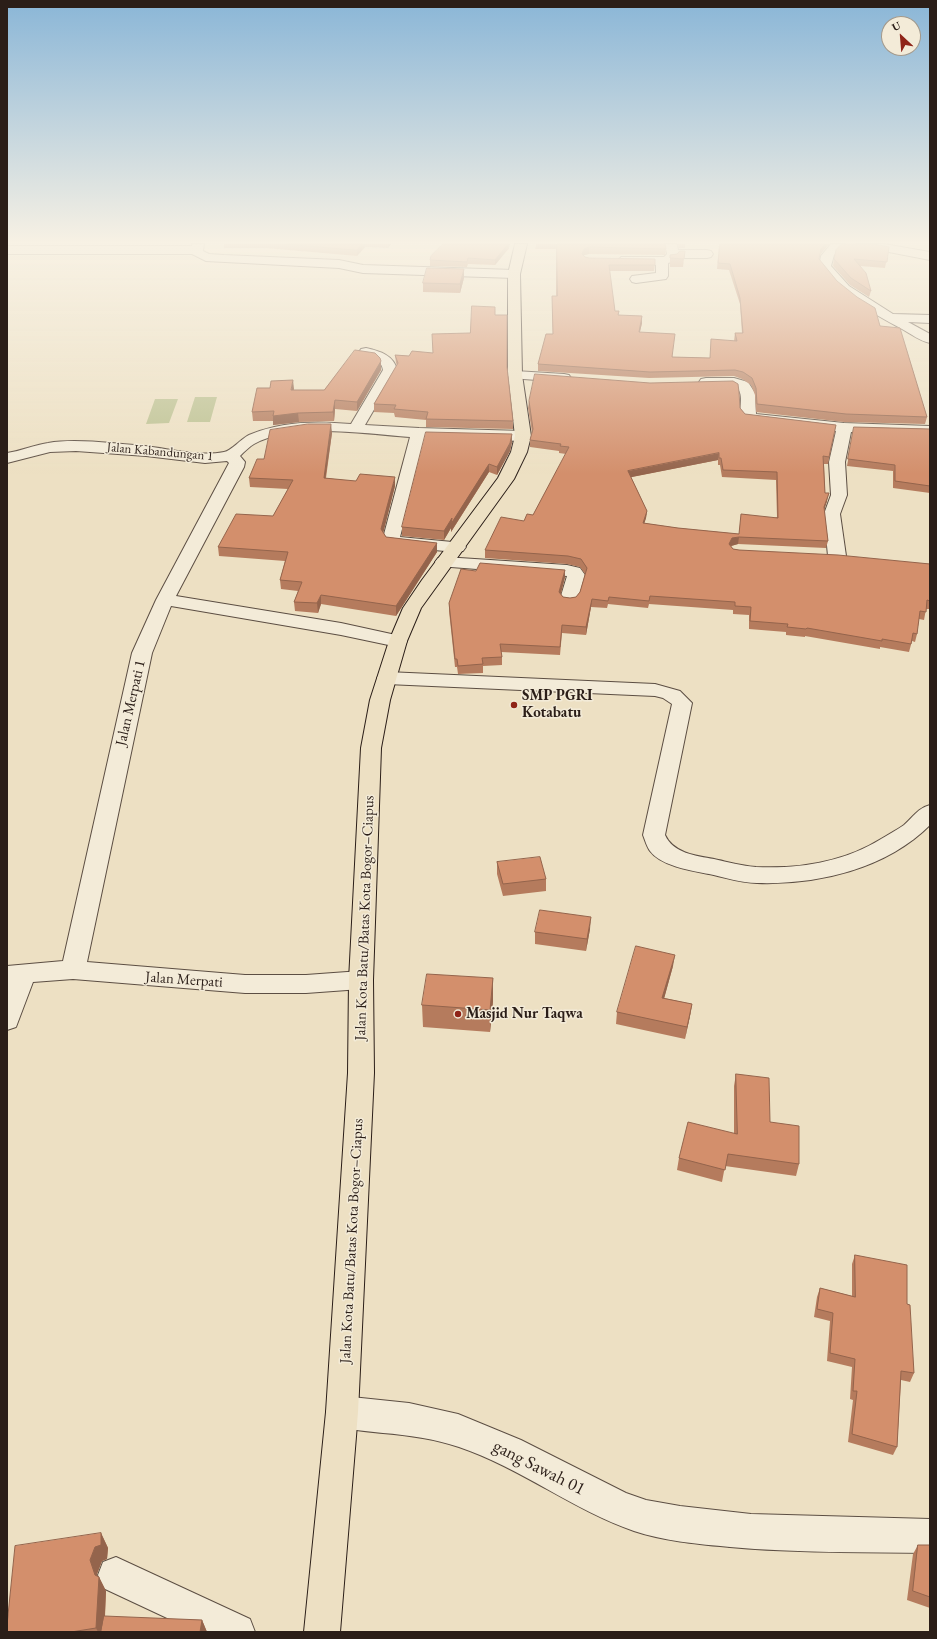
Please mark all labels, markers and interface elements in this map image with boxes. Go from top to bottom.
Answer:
north arrow [881,16,921,56]
text: U [889,18,903,34]
street label: Jalan Kabandungan 1 [106,440,214,464]
street label: Jalan Merpati 1 [112,658,150,748]
place label: SMP PGRI Kotabatu [522,687,593,722]
marker: SMP PGRI Kotabatu [509,700,519,710]
street label: Jalan Kota Batu/Batas Kota Bogor–Ciapus [352,795,378,1041]
street label: Jalan Merpati [145,968,223,992]
place label: Masjid Nur Taqwa [466,1005,583,1023]
marker: Masjid Nur Taqwa [453,1009,463,1019]
street label: Jalan Kota Batu/Batas Kota Bogor–Ciapus [337,1118,367,1364]
street label: gang Sawah 01 [489,1436,589,1500]

